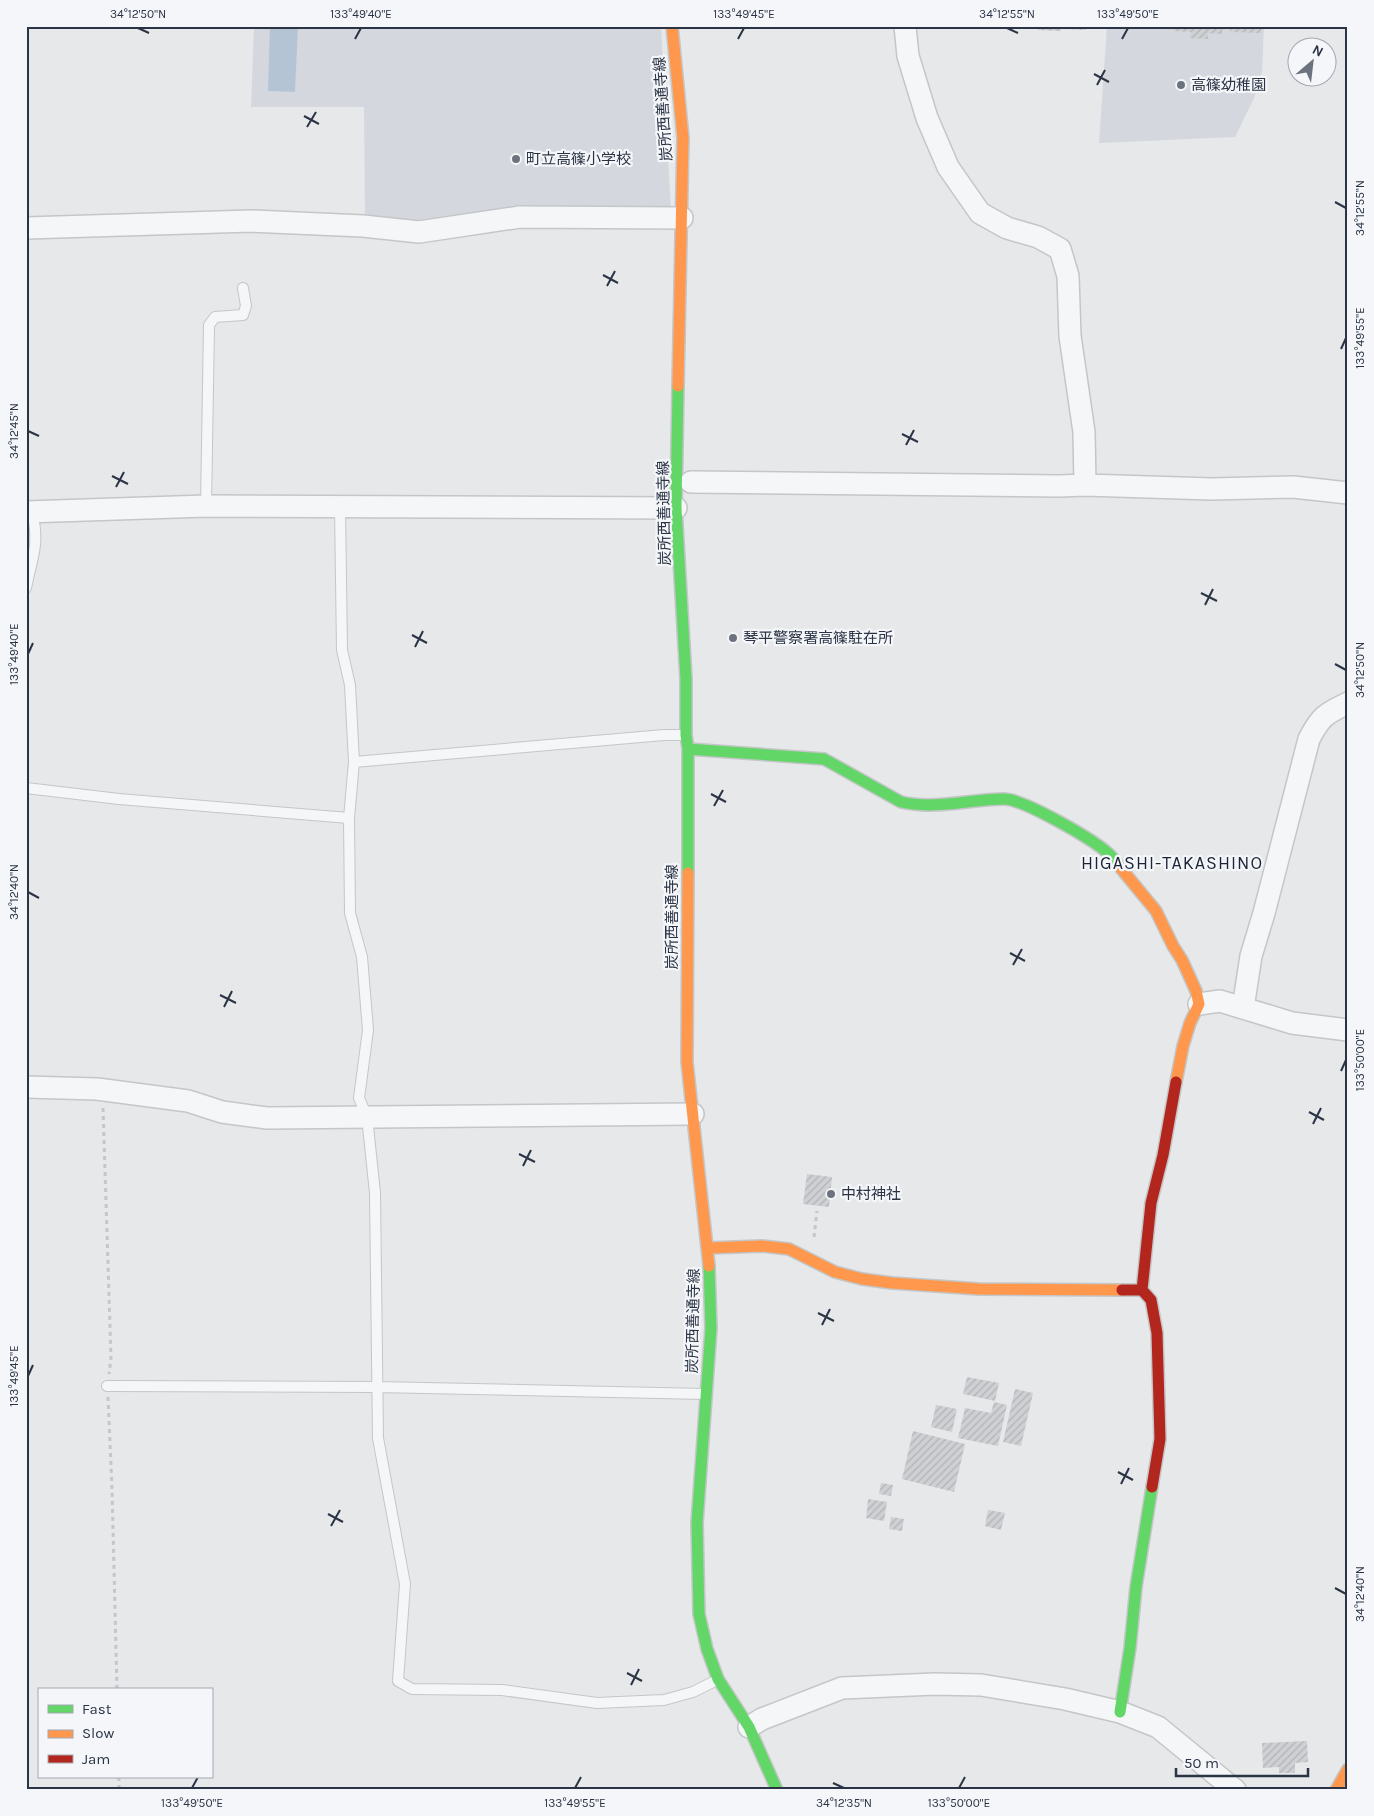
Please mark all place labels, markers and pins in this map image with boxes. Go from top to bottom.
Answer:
place label: 高篠幼稚園 [1191,76,1266,94]
marker: 高篠幼稚園 [1175,79,1187,91]
place label: 町立高篠小学校 [526,150,631,168]
marker: 町立高篠小学校 [510,153,522,165]
place label: 琴平警察署高篠駐在所 [743,629,893,647]
marker: 琴平警察署高篠駐在所 [727,632,739,644]
place label: 中村神社 [841,1185,901,1203]
marker: 中村神社 [825,1188,837,1200]

